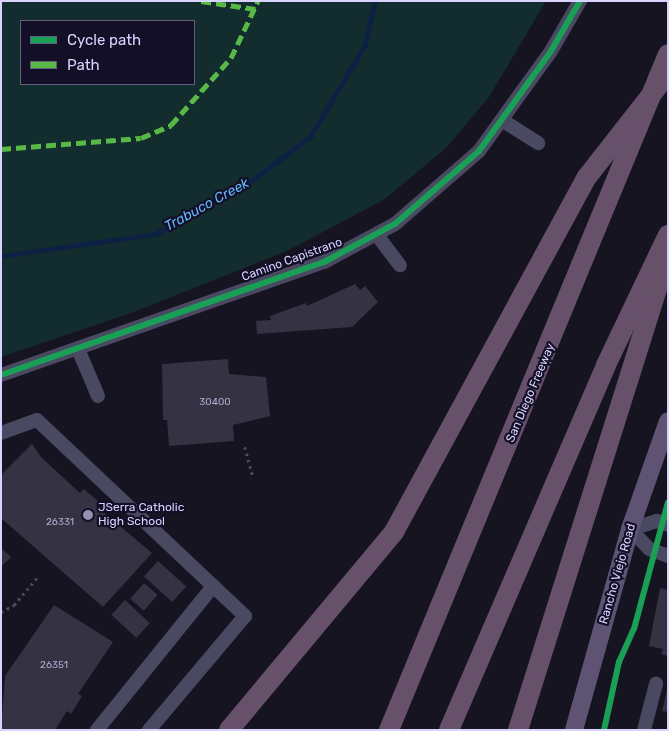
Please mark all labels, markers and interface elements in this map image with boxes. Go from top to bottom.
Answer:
legend [20,20,195,85]
text: Cycle path [67,31,141,49]
text: Path [67,56,100,74]
water label: Trabuco Creek [162,175,252,235]
street label: Camino Capistrano [240,235,344,285]
street label: San Diego Freeway [504,341,558,445]
house number: 30400 [199,397,231,409]
place label: JSerra Catholic High School [98,501,184,529]
marker: JSerra Catholic High School [82,509,94,521]
house number: 26331 [46,517,74,529]
street label: Rancho Viejo Road [597,522,639,626]
house number: 26351 [40,660,68,672]

